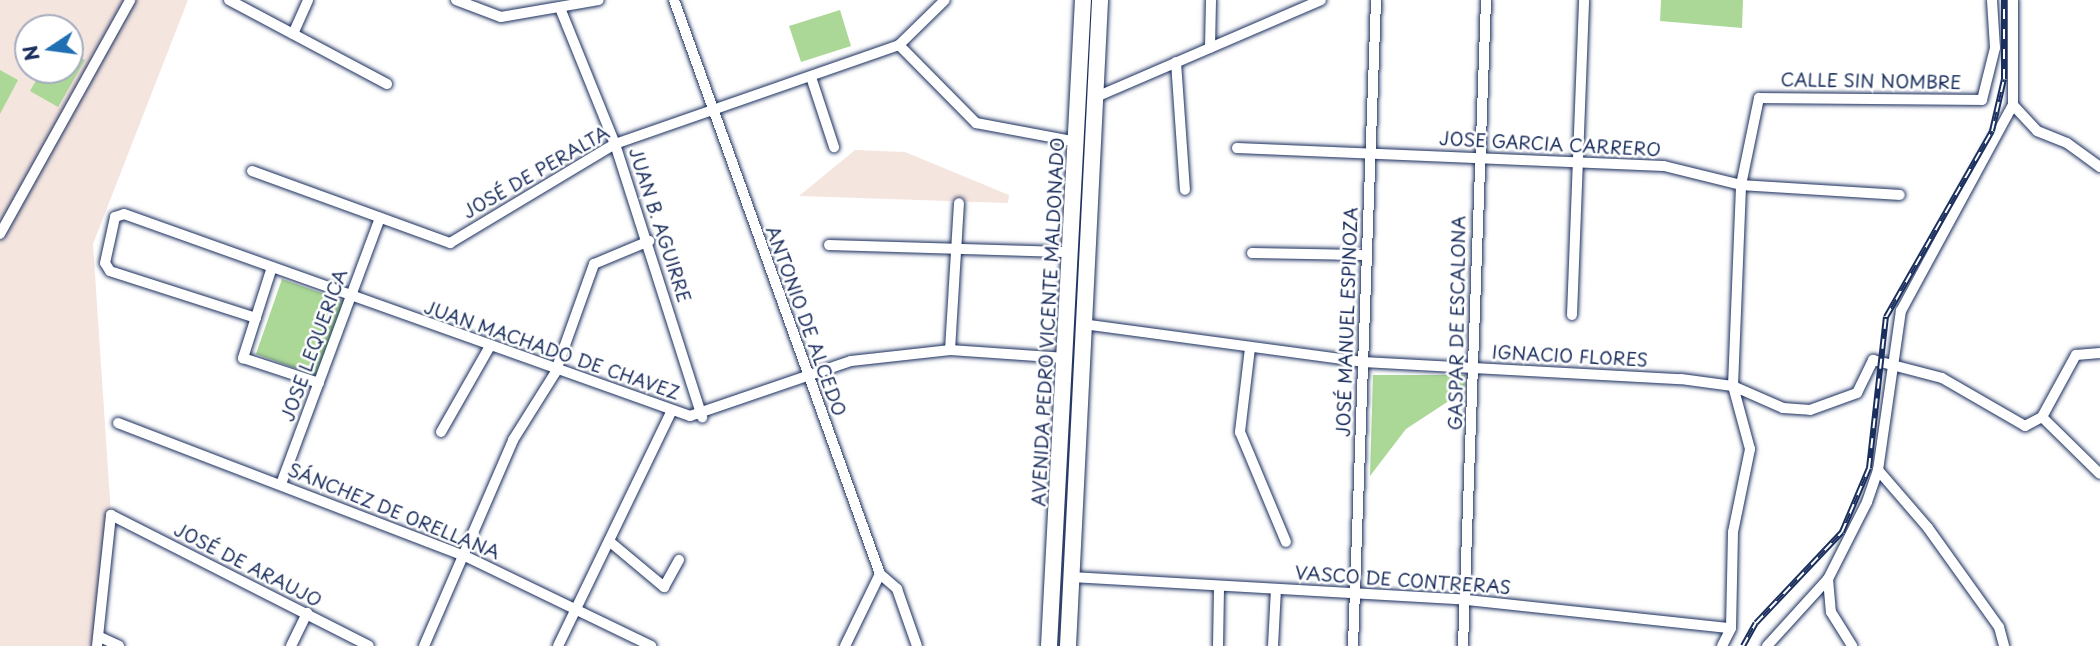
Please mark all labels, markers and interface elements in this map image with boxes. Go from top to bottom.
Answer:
north arrow [14,14,84,84]
text: N [15,43,46,64]
street label: CALLE SIN NOMBRE [1779,69,1963,93]
street label: JOSÉ DE PERALTA [459,121,613,223]
street label: JOSE GARCIA CARRERO [1438,127,1662,161]
street label: AVENIDA PEDRO VICENTE MALDONADO [1027,136,1069,508]
street label: JUAN B. AGUIRRE [625,144,695,306]
street label: JOSÉ MANUEL ESPINOZA [1332,206,1362,438]
street label: GASPAR DE ESCALONA [1444,216,1470,430]
street label: ANTONIO DE ALCEDO [761,221,851,421]
street label: JOSE LEQUERICA [277,267,351,423]
street label: JUAN MACHADO DE CHAVEZ [421,296,683,404]
street label: IGNACIO FLORES [1491,341,1649,371]
street label: SÁNCHEZ DE ORELLANA [285,458,503,564]
street label: JOSÉ DE ARAUJO [170,518,326,612]
street label: VASCO DE CONTRERAS [1293,562,1513,598]

